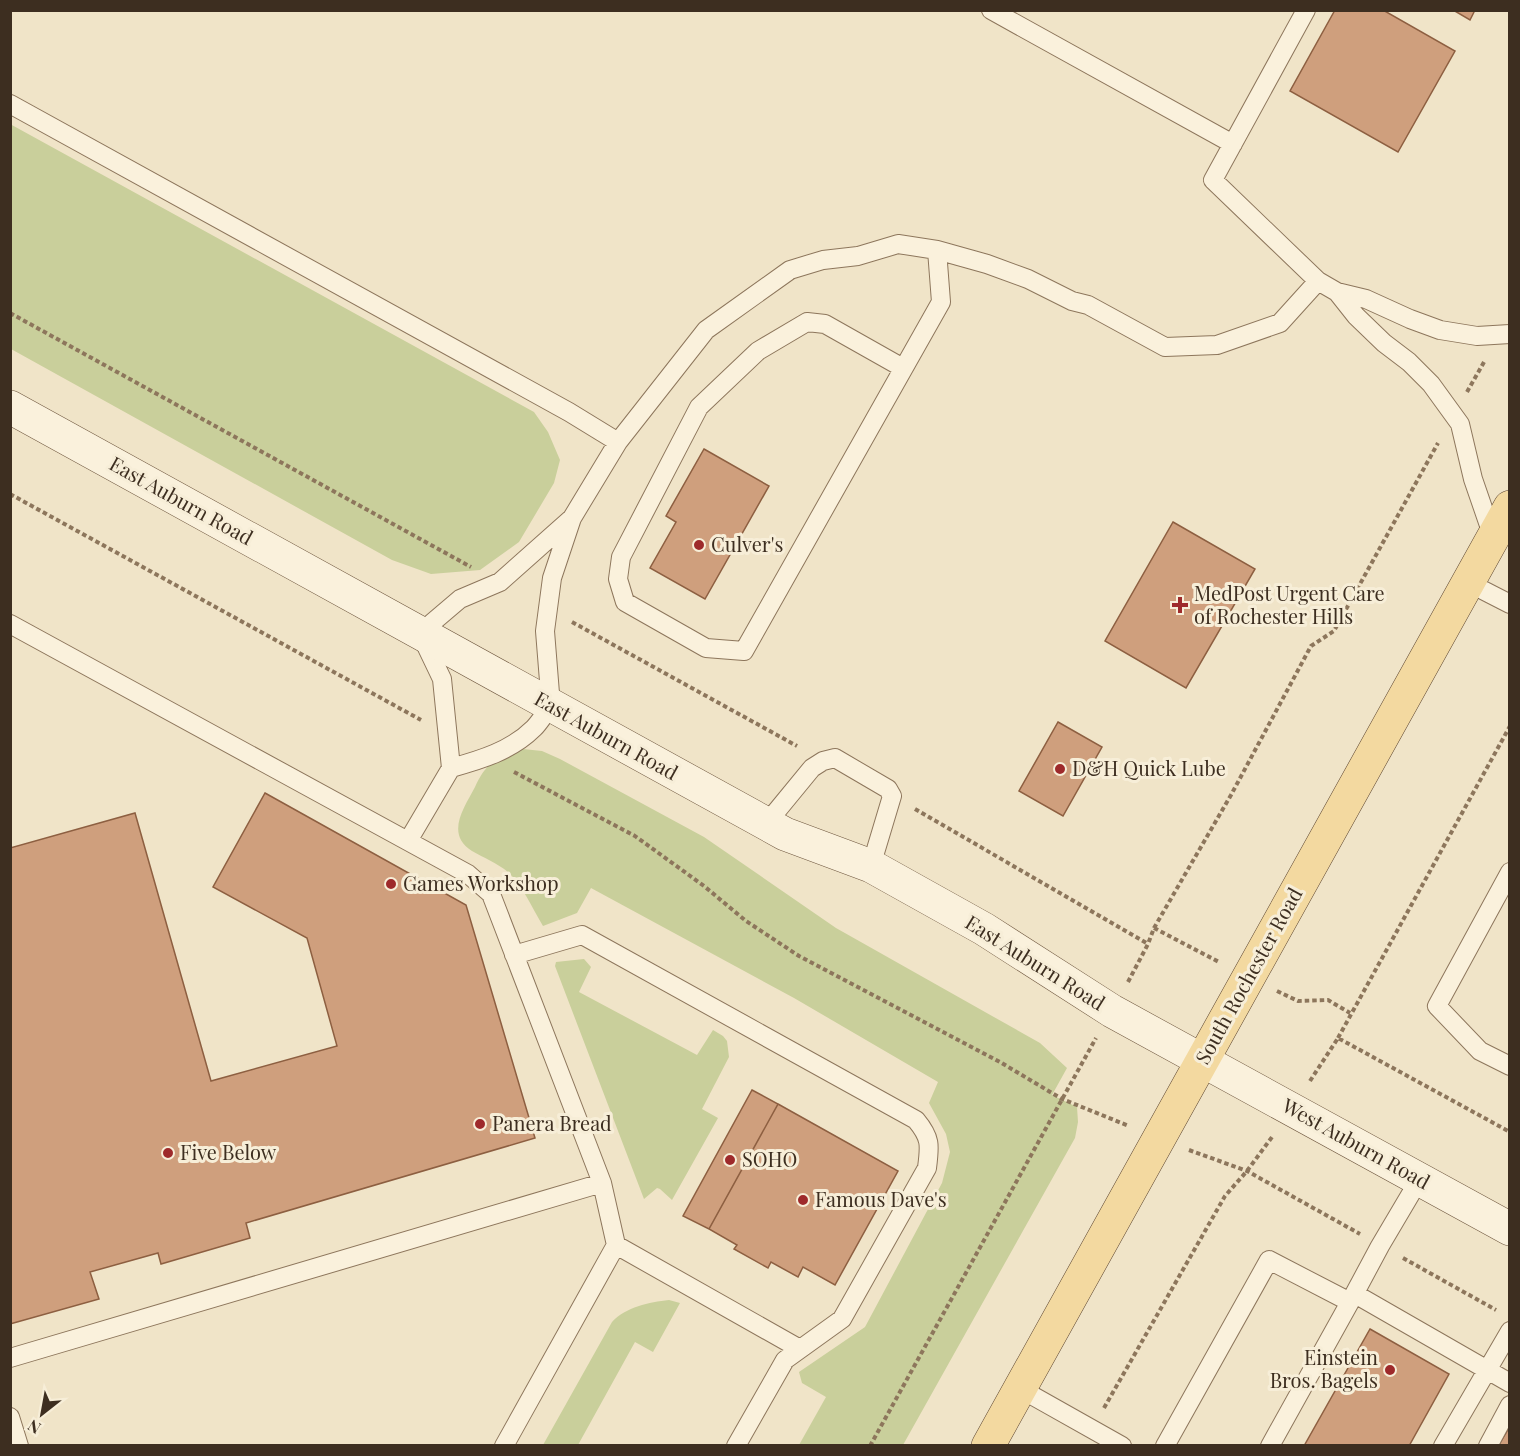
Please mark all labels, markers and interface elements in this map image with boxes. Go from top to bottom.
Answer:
street label: East Auburn Road [105,449,259,550]
place label: Culver's [711,530,783,557]
marker: Culver's [692,538,706,552]
place label: MedPost Urgent Care of Rochester Hills [1194,579,1385,629]
marker: MedPost Urgent Care of Rochester Hills [1171,596,1189,614]
street label: East Auburn Road [530,684,684,785]
place label: D&H Quick Lube [1072,754,1226,781]
marker: D&H Quick Lube [1053,762,1067,776]
place label: Games Workshop [403,869,559,896]
marker: Games Workshop [384,877,398,891]
street label: South Rochester Road [1188,882,1308,1068]
street label: East Auburn Road [961,908,1111,1016]
street label: West Auburn Road [1277,1090,1436,1195]
place label: Panera Bread [492,1109,612,1136]
marker: Panera Bread [473,1117,487,1131]
place label: Five Below [180,1138,277,1165]
place label: SOHO [742,1145,797,1172]
marker: Five Below [161,1146,175,1160]
marker: SOHO [723,1153,737,1167]
place label: Famous Dave's [815,1185,947,1212]
marker: Famous Dave's [796,1193,810,1207]
place label: Einstein Bros. Bagels [1270,1343,1378,1393]
marker: Einstein Bros. Bagels [1383,1363,1397,1377]
north arrow [12,1384,72,1444]
text: N [23,1415,44,1439]

